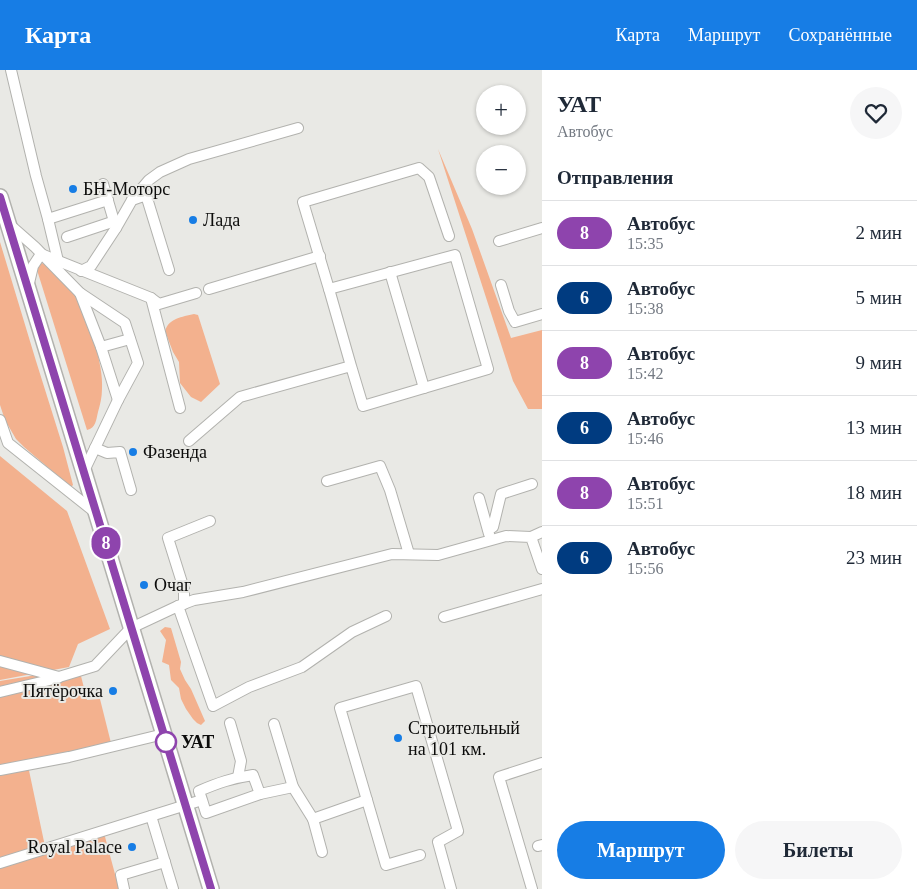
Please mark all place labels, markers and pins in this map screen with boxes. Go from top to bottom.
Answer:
place label: БН-Моторс [83,179,170,199]
marker: БН-Моторс [67,183,79,195]
place label: Лада [203,210,240,230]
marker: Лада [187,214,199,226]
place label: Фазенда [143,442,207,462]
marker: Фазенда [127,446,139,458]
place label: Очаг [154,575,191,595]
marker: Очаг [138,579,150,591]
place label: Пятёрочка [23,681,103,701]
marker: Пятёрочка [107,685,119,697]
place label: Строительный на 101 км. [408,718,520,759]
marker: УАТ [155,731,177,753]
place label: УАТ [181,732,214,752]
marker: Строительный на 101 км. [392,732,404,744]
place label: Royal Palace [28,837,122,857]
marker: Royal Palace [126,841,138,853]

